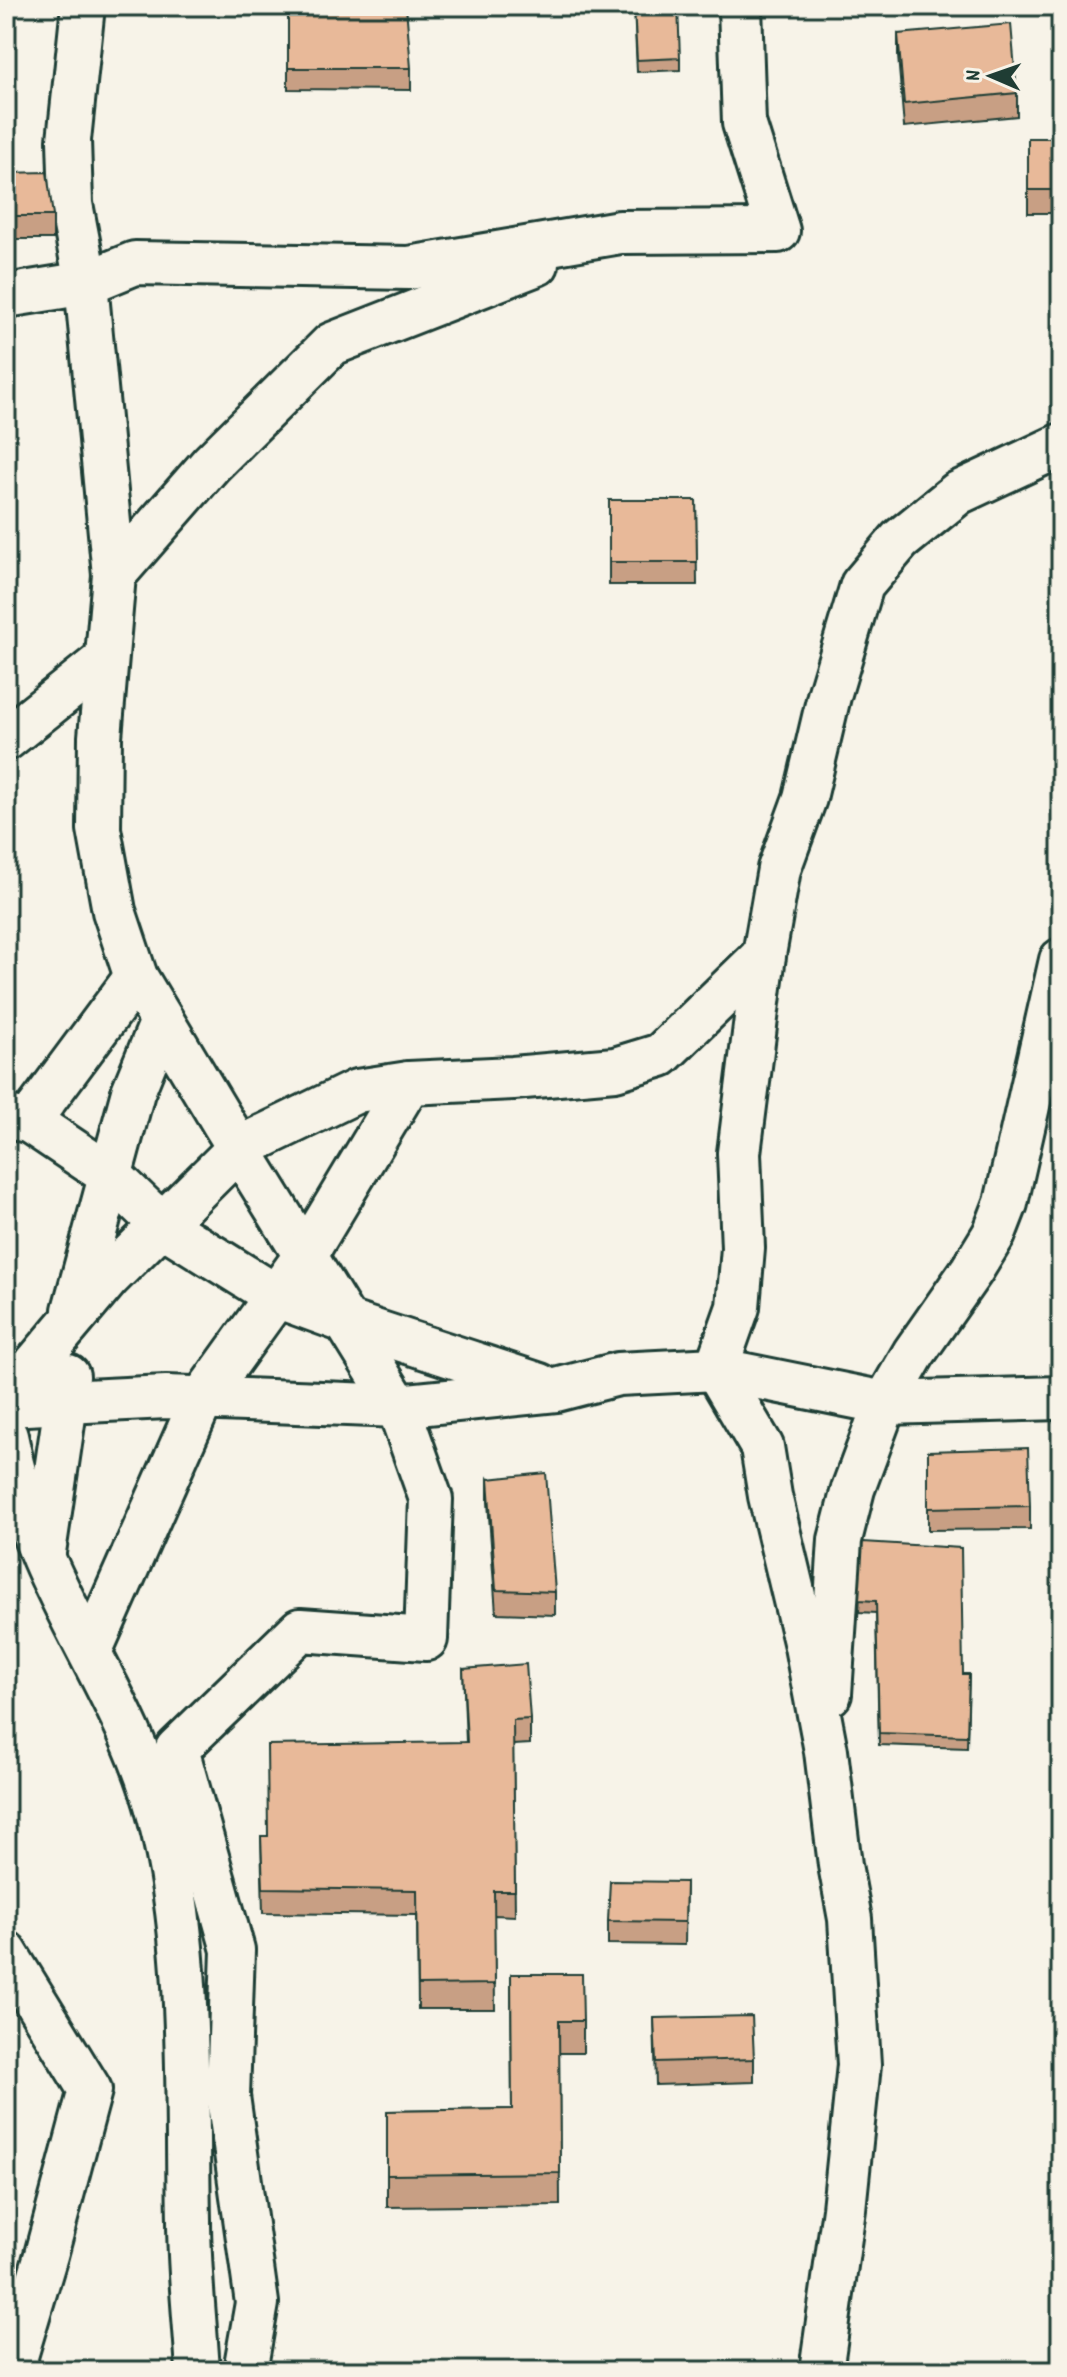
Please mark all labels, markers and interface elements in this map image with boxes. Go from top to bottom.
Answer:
north arrow [951,36,1031,116]
text: N [959,69,990,81]

